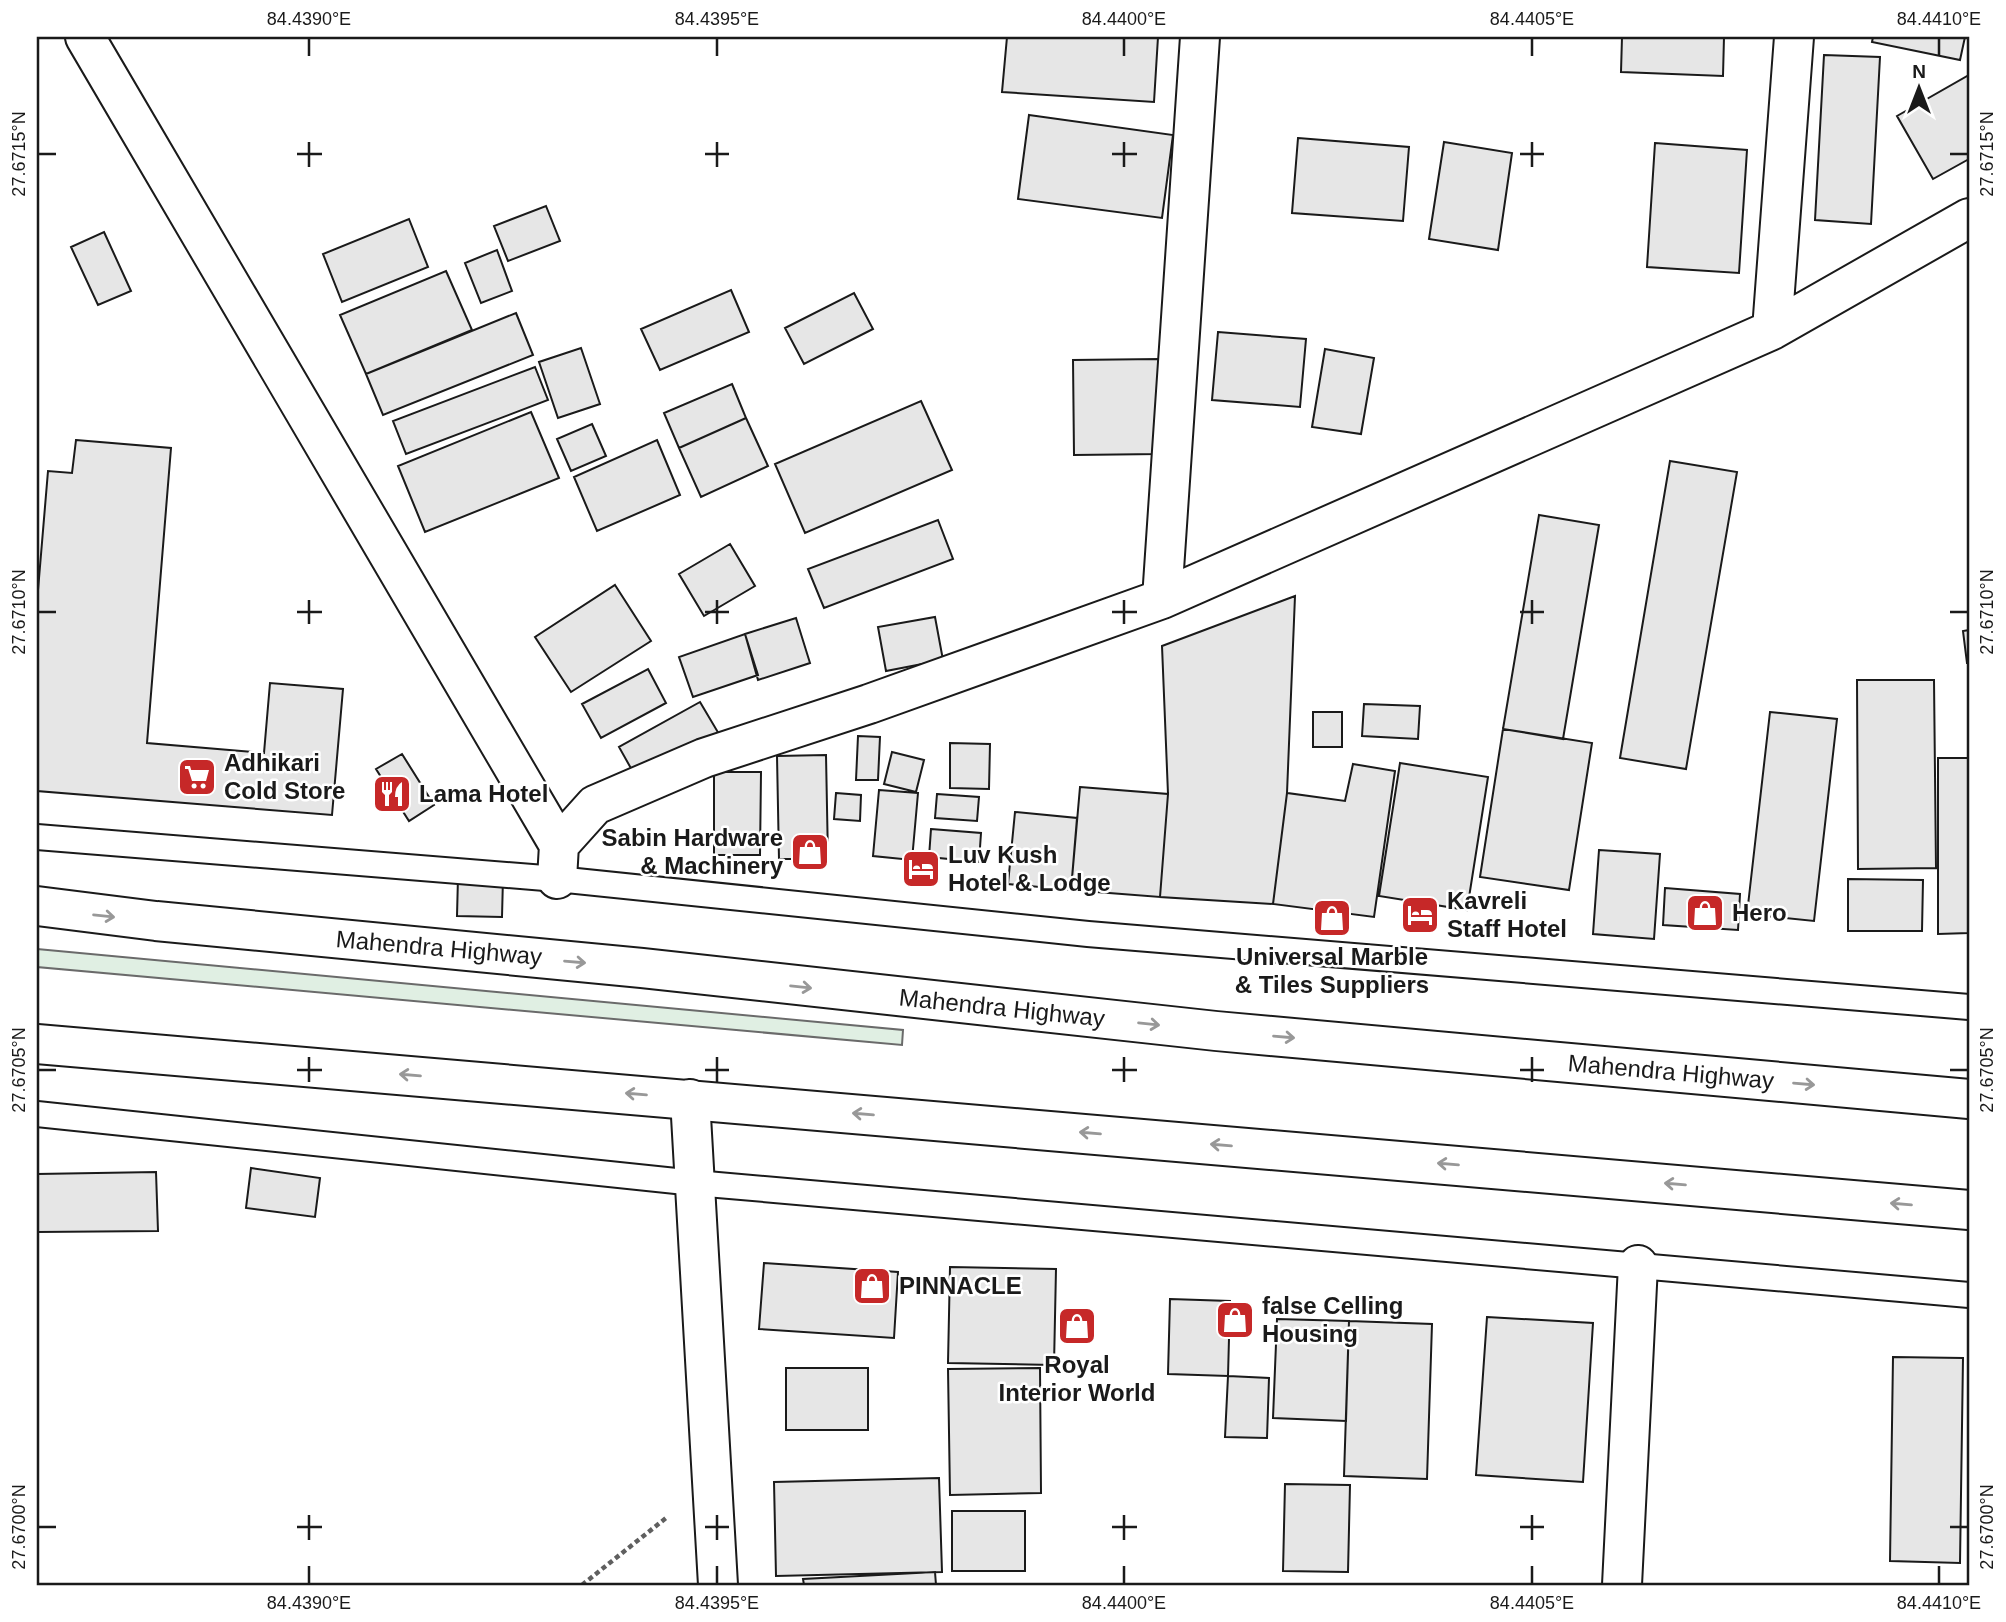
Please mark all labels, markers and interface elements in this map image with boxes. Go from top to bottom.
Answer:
text: 84.4390°E [267,9,351,29]
text: 84.4395°E [675,9,759,29]
text: 84.4400°E [1082,9,1166,29]
text: 84.4405°E [1490,9,1574,29]
text: 84.4410°E [1897,9,1981,29]
north arrow [1884,52,1954,122]
text: N [1912,61,1926,82]
text: 27.6715°N [9,111,29,197]
text: 27.6715°N [1977,111,1997,197]
text: 27.6710°N [9,569,29,655]
text: 27.6710°N [1977,569,1997,655]
place label: Adhikari Cold Store [224,749,345,804]
supermarket icon: Adhikari Cold Store [176,756,218,798]
restaurant icon: Lama Hotel [371,773,413,815]
place label: Lama Hotel [419,780,548,807]
place label: Sabin Hardware & Machinery [602,824,784,879]
shop icon: Sabin Hardware & Machinery [789,831,831,873]
place label: Luv Kush Hotel & Lodge [948,841,1111,896]
hotel icon: Luv Kush Hotel & Lodge [900,848,942,890]
place label: Kavreli Staff Hotel [1447,887,1567,942]
shop icon: Hero [1684,892,1726,934]
hotel icon: Kavreli Staff Hotel [1399,894,1441,936]
shop icon: Universal Marble & Tiles Suppliers [1311,897,1353,939]
place label: Hero [1732,899,1787,926]
one-way arrow [92,909,115,922]
street label: Mahendra Highway [335,925,543,970]
place label: Universal Marble & Tiles Suppliers [1235,943,1429,998]
one-way arrow [563,955,585,968]
one-way arrow [789,981,811,994]
street label: Mahendra Highway [898,983,1106,1032]
one-way arrow [1137,1018,1159,1031]
text: 27.6705°N [9,1027,29,1113]
text: 27.6705°N [1977,1027,1997,1113]
one-way arrow [1273,1031,1295,1044]
street label: Mahendra Highway [1567,1049,1775,1094]
one-way arrow [399,1068,422,1081]
one-way arrow [1792,1078,1815,1091]
one-way arrow [626,1087,648,1100]
one-way arrow [852,1107,875,1120]
one-way arrow [1079,1126,1102,1139]
one-way arrow [1211,1138,1233,1151]
one-way arrow [1437,1157,1460,1170]
one-way arrow [1664,1177,1686,1190]
one-way arrow [1890,1197,1913,1210]
shop icon: PINNACLE [851,1265,893,1307]
place label: PINNACLE [899,1272,1022,1299]
place label: false Celling Housing [1262,1292,1403,1347]
shop icon: false Celling Housing [1214,1299,1256,1341]
shop icon: Royal Interior World [1056,1305,1098,1347]
place label: Royal Interior World [999,1351,1155,1406]
text: 27.6700°N [9,1484,29,1570]
text: 27.6700°N [1977,1484,1997,1570]
text: 84.4390°E [267,1593,351,1613]
text: 84.4395°E [675,1593,759,1613]
text: 84.4400°E [1082,1593,1166,1613]
text: 84.4405°E [1490,1593,1574,1613]
text: 84.4410°E [1897,1593,1981,1613]

